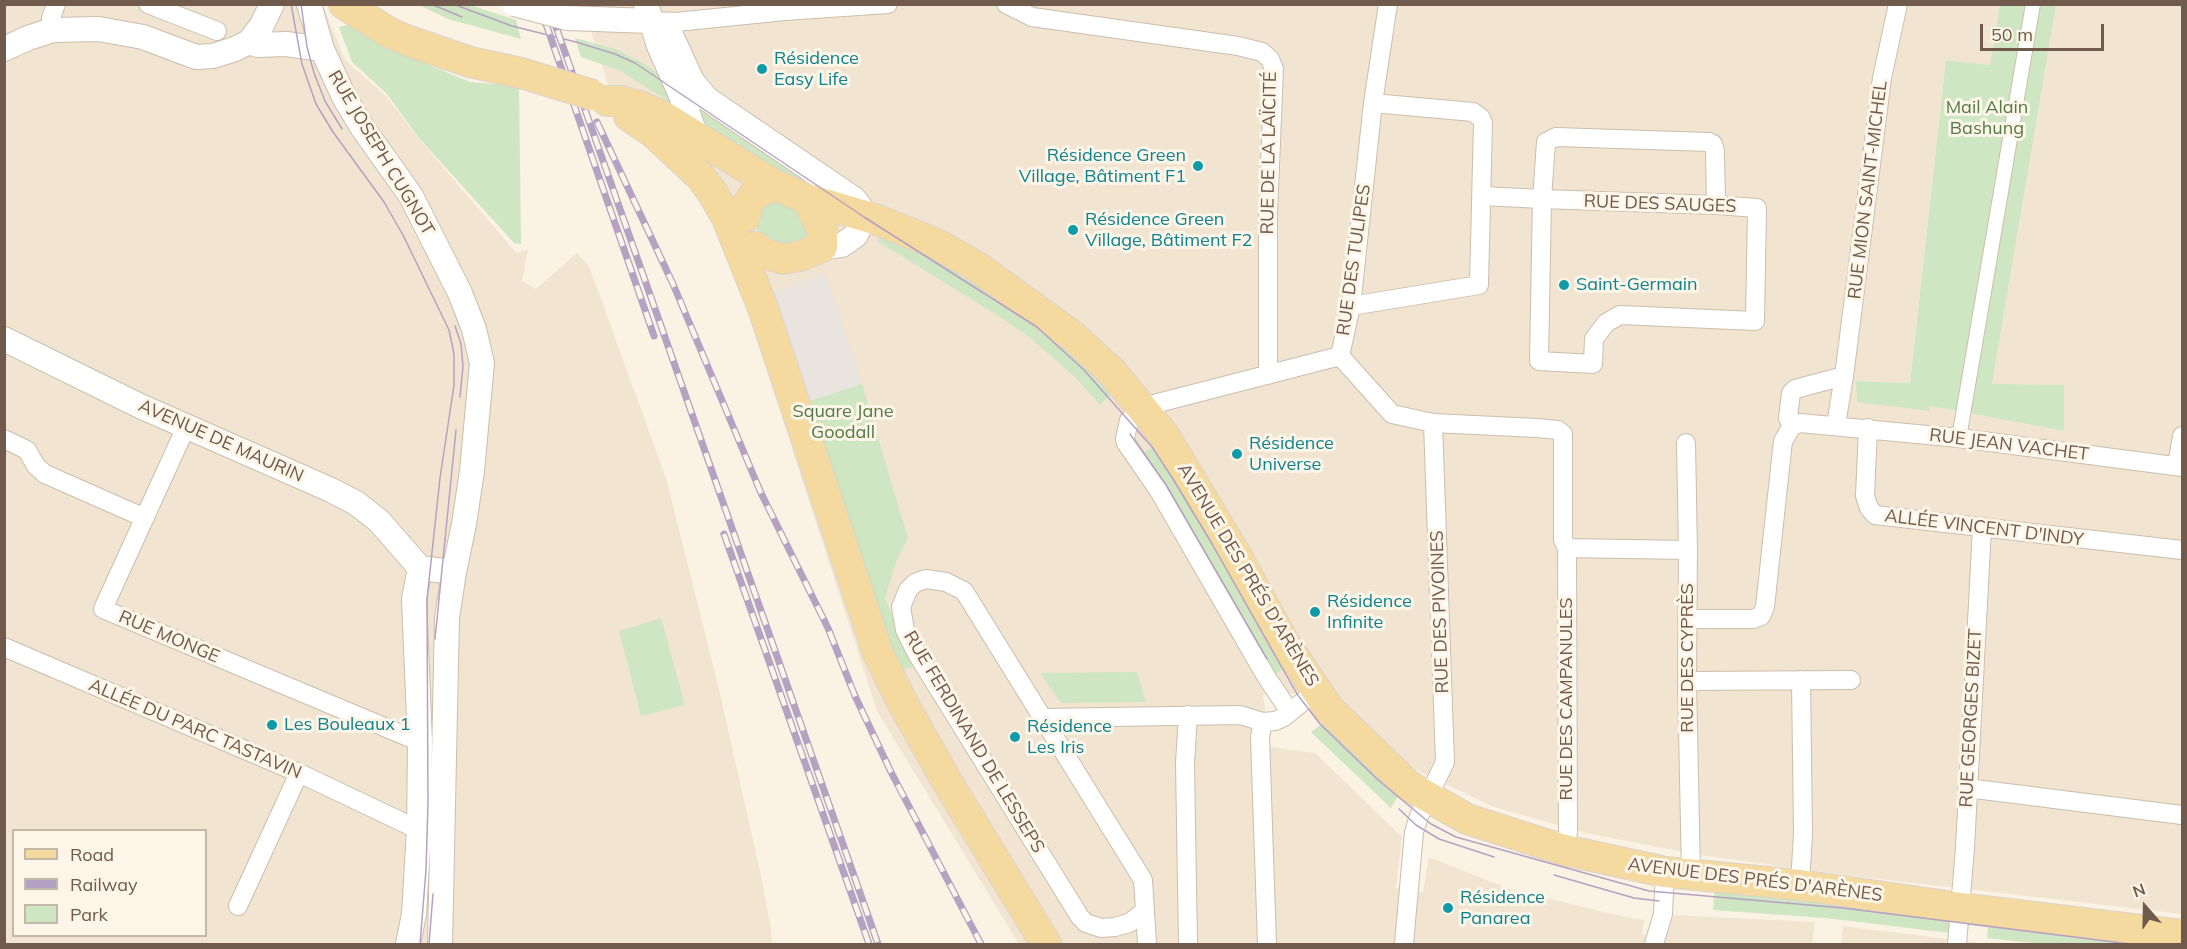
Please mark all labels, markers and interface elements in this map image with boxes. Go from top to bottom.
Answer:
scale bar [1983,12,2108,50]
text: 50 m [1991,23,2033,46]
place label: Résidence Easy Life [774,48,859,90]
marker: Résidence Easy Life [755,62,769,76]
street label: RUE JOSEPH CUGNOT [323,67,439,239]
street label: RUE DE LA LAÏCITÉ [1257,71,1281,235]
street label: RUE MION SAINT-MICHEL [1844,80,1892,300]
park label: Mail Alain Bashung [1946,97,2028,140]
place label: Résidence Green Village, Bâtiment F1 [1019,145,1186,188]
marker: Résidence Green Village, Bâtiment F1 [1191,159,1205,173]
street label: RUE DES TULIPES [1333,183,1375,337]
street label: RUE DES SAUGES [1583,191,1737,217]
place label: Résidence Green Village, Bâtiment F2 [1085,209,1252,252]
marker: Résidence Green Village, Bâtiment F2 [1066,223,1080,237]
place label: Saint-Germain [1576,274,1698,296]
marker: Saint-Germain [1557,278,1571,292]
street label: AVENUE DE MAURIN [135,395,307,487]
park label: Square Jane Goodall [792,401,894,444]
street label: RUE JEAN VACHET [1928,425,2090,465]
place label: Résidence Universe [1249,433,1334,476]
marker: Résidence Universe [1230,447,1244,461]
street label: AVENUE DES PRÉS D'ARÈNES [1173,460,1323,690]
street label: ALLÉE VINCENT D'INDY [1883,505,2085,551]
street label: RUE DES PIVOINES [1426,530,1454,694]
street label: RUE DES CYPRÈS [1677,583,1699,733]
place label: Résidence Infinite [1327,591,1412,634]
street label: RUE DES CAMPANULES [1556,598,1578,800]
marker: Résidence Infinite [1308,605,1322,619]
street label: RUE MONGE [115,606,223,668]
street label: RUE FERDINAND DE LESSEPS [899,627,1049,857]
street label: RUE GEORGES BIZET [1956,628,1986,808]
street label: ALLÉE DU PARC TASTAVIN [85,674,305,784]
place label: Les Bouleaux 1 [284,714,410,736]
place label: Résidence Les Iris [1027,716,1112,758]
marker: Les Bouleaux 1 [265,718,279,732]
marker: Résidence Les Iris [1008,730,1022,744]
legend [12,829,207,937]
text: Road [70,843,114,866]
street label: AVENUE DES PRÉS D'ARÈNES [1627,854,1883,906]
text: Railway [70,873,138,896]
north arrow [2115,877,2175,937]
text: N [2130,879,2148,902]
place label: Résidence Panarea [1460,887,1545,930]
marker: Résidence Panarea [1441,901,1455,915]
text: Park [70,903,108,926]

